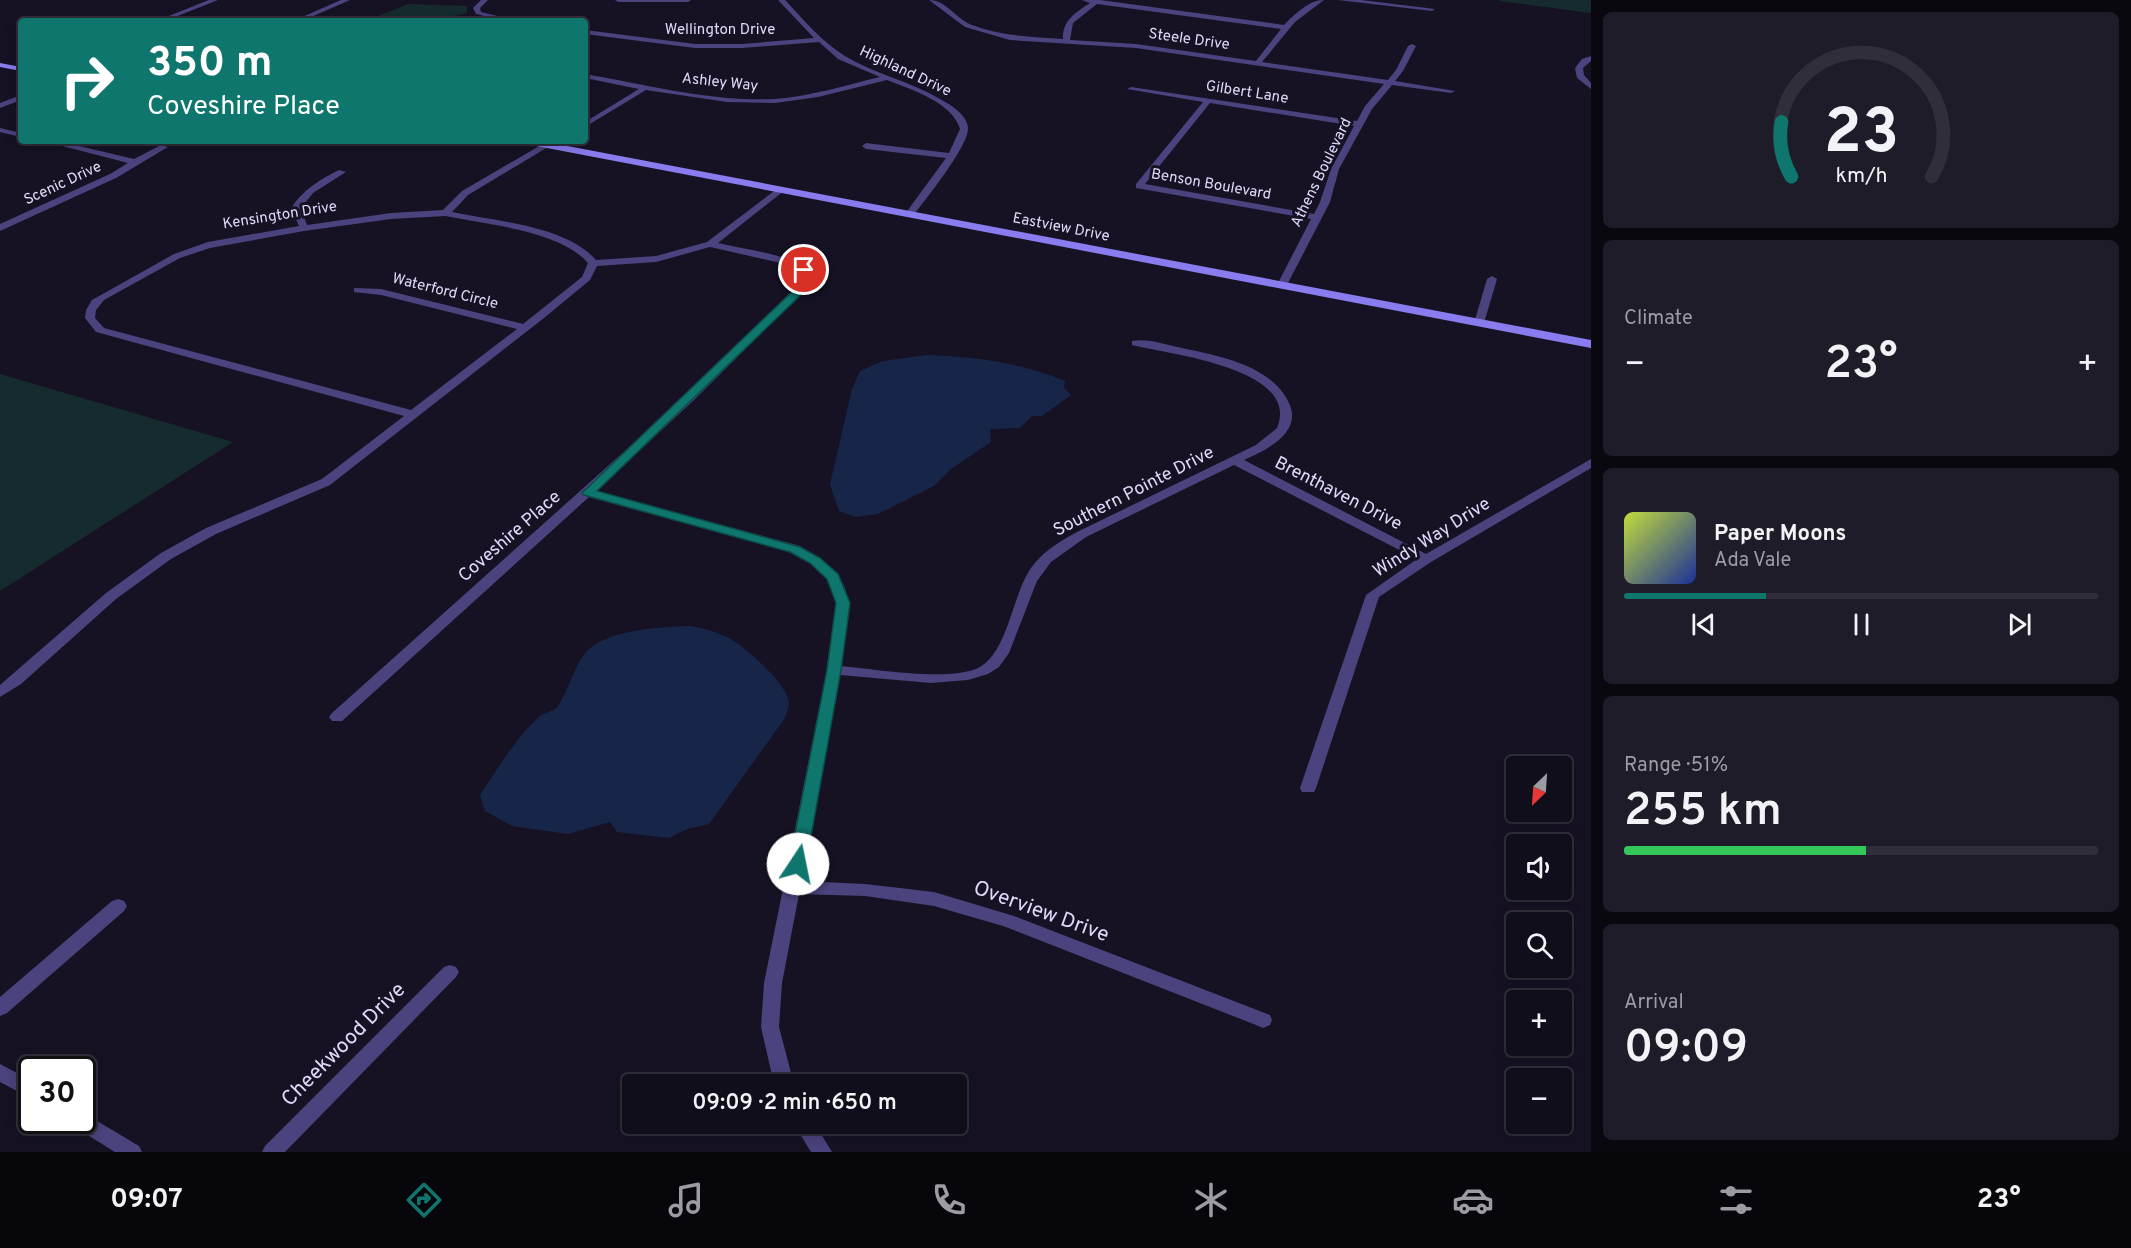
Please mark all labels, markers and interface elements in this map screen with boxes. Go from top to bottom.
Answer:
street label: Wellington Drive [665,21,775,40]
street label: Steele Drive [1147,25,1231,55]
text: 350 m [147,38,273,91]
icon: right [48,42,126,120]
street label: Highland Drive [856,42,954,102]
street label: Ashley Way [681,70,759,96]
street label: Gilbert Lane [1204,77,1290,109]
text: Coveshire Place [147,90,340,124]
text: 23 [1823,96,1899,175]
street label: Athens Boulevard [1287,115,1357,231]
street label: Scenic Drive [21,158,105,210]
text: km/h [1835,163,1887,190]
street label: Benson Boulevard [1149,165,1273,205]
street label: Kensington Drive [221,198,339,234]
street label: Eastview Drive [1011,209,1111,247]
pin [778,244,829,295]
icon: arrive [787,253,820,286]
street label: Waterford Circle [390,270,500,314]
text: Climate [1624,306,1693,332]
text: 23° [1824,337,1898,394]
text: − [1624,345,1645,387]
text: + [2077,345,2098,387]
street label: Southern Pointe Drive [1050,441,1218,543]
street label: Brenthaven Drive [1270,452,1406,536]
street label: Coveshire Place [454,486,566,588]
street label: Windy Way Drive [1369,493,1495,583]
text: Paper Moons [1714,521,1846,548]
text: Ada Vale [1714,548,1791,574]
icon: previous [1687,608,1720,641]
icon: pause [1845,608,1878,641]
icon: next [2003,608,2036,641]
text: Range · 51% [1624,753,1728,779]
north arrow [1506,756,1572,822]
map controls [1506,756,1572,1134]
text: 255 km [1624,784,1782,841]
position arrow [766,832,830,896]
button: sound [1506,834,1572,900]
street label: Overview Drive [969,875,1113,949]
button: search [1506,912,1572,978]
street label: Cheekwood Drive [276,977,412,1113]
button: + [1506,990,1572,1056]
text: Arrival [1624,990,1684,1016]
text: 09:09 [1624,1021,1748,1078]
speed limit sign: 30 [18,1056,96,1134]
button: − [1506,1068,1572,1134]
text: 09:09 · 2 min · 650 m [692,1090,897,1117]
icon: directions [403,1179,445,1221]
icon: music [665,1179,707,1221]
icon: phone [928,1179,970,1221]
icon: climate [1190,1179,1232,1221]
icon: car [1452,1179,1494,1221]
icon: filters [1715,1179,1757,1221]
text: 09:07 [110,1183,183,1217]
text: 23° [1977,1183,2021,1217]

